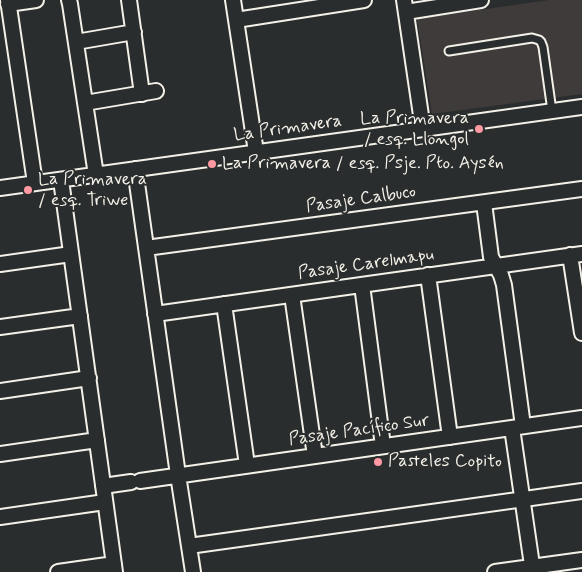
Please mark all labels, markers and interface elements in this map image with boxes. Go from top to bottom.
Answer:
place label: La Primavera / esq. Llongol [360,108,469,150]
street label: La Primavera [233,111,343,147]
marker: La Primavera / esq. Llongol [473,123,485,135]
place label: La Primavera / esq. Psje. Pto. Aysén [222,153,504,175]
marker: La Primavera / esq. Psje. Pto. Aysén [206,158,218,170]
place label: La Primavera / esq. Triwe [38,169,147,212]
street label: Pasaje Calbuco [305,182,417,218]
marker: La Primavera / esq. Triwe [22,184,34,196]
street label: Pasaje Carelmapu [297,245,435,285]
street label: Pasaje Pacífico Sur [287,410,431,452]
place label: Pasteles Copito [388,451,502,473]
marker: Pasteles Copito [372,456,384,468]

